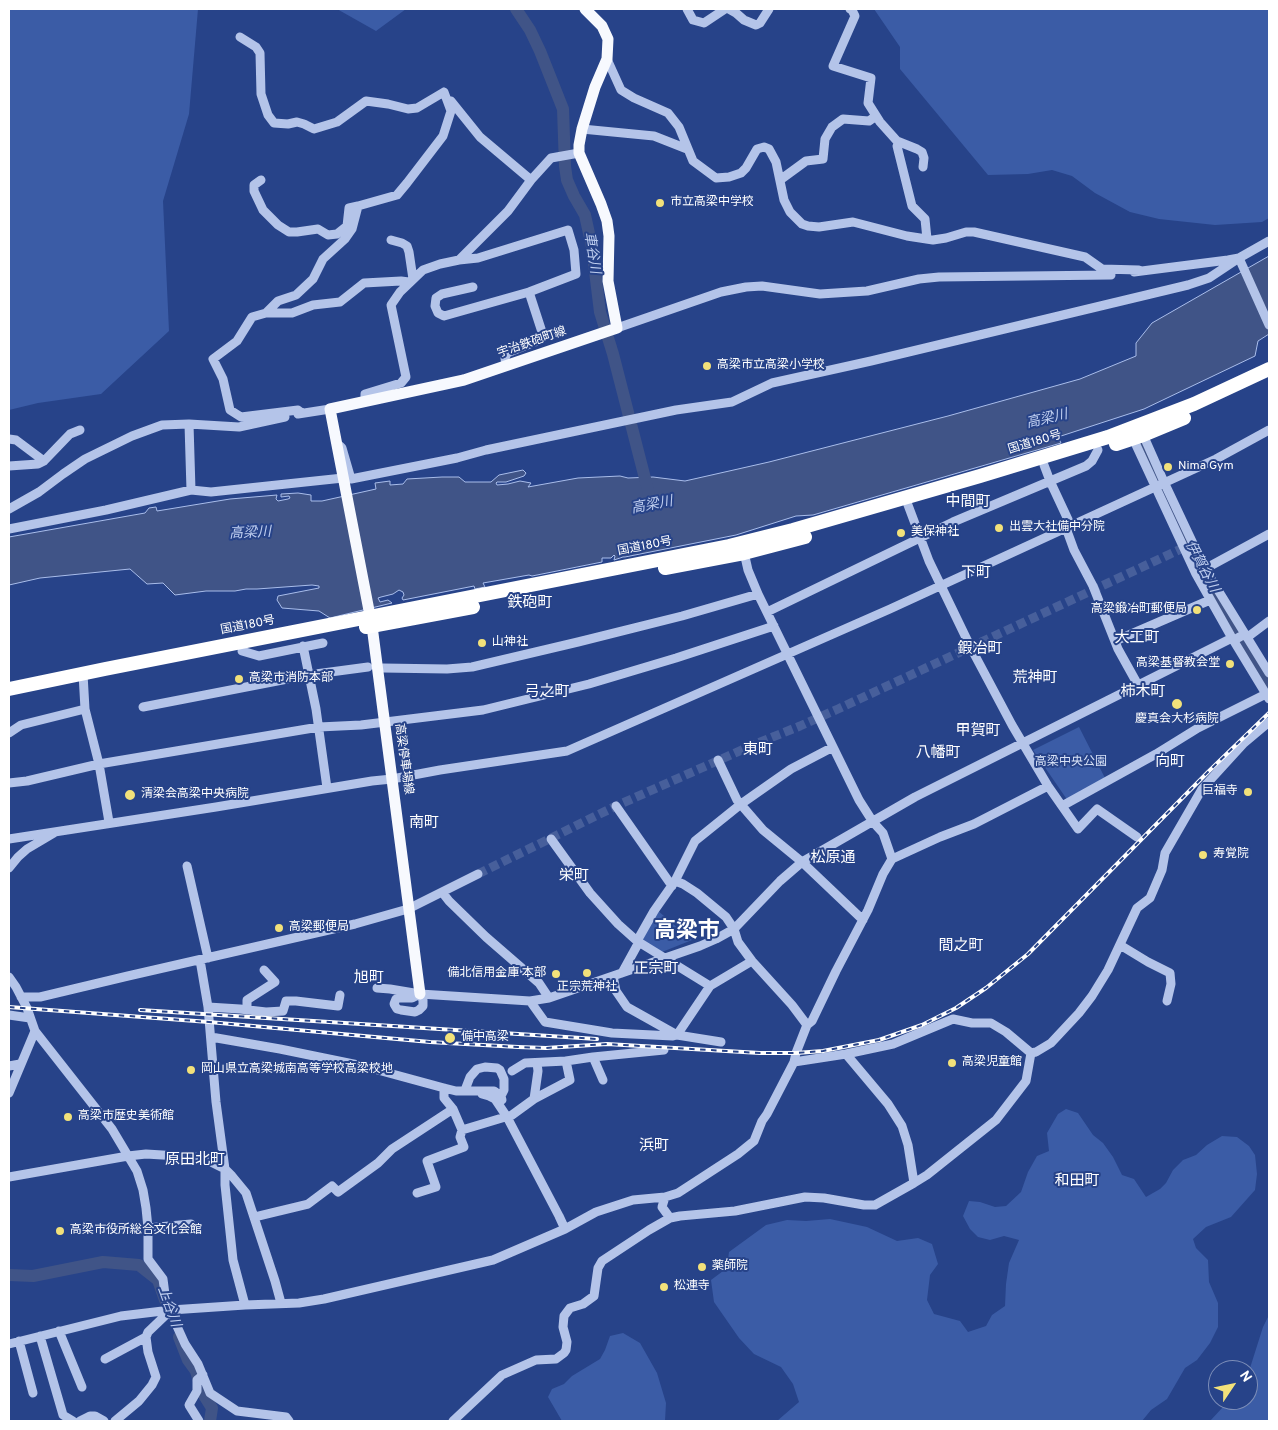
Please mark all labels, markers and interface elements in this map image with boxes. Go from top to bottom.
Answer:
place label: 市立高梁中学校 [670,196,754,210]
marker: 市立高梁中学校 [654,197,666,209]
water label: 車谷川 [579,231,603,275]
street label: 宇治鉄砲町線 [496,324,568,362]
place label: 高梁市立高梁小学校 [717,359,825,373]
marker: 高梁市立高梁小学校 [701,360,713,372]
water label: 高梁川 [1025,407,1069,433]
street label: 国道180号 [1006,428,1064,458]
place label: Nima Gym [1178,460,1234,474]
marker: Nima Gym [1162,461,1174,473]
water label: 高梁川 [630,494,674,518]
district label: 中間町 [946,494,990,512]
place label: 出雲大社備中分院 [1009,521,1105,535]
marker: 出雲大社備中分院 [993,522,1005,534]
water label: 高梁川 [229,525,271,543]
place label: 美保神社 [911,526,959,540]
marker: 美保神社 [895,527,907,539]
street label: 国道180号 [616,535,674,559]
water label: 伊賀谷川 [1180,538,1222,596]
district label: 下町 [961,565,991,583]
district label: 鉄砲町 [508,595,552,613]
place label: 高梁鍛冶町郵便局 [1091,603,1187,617]
marker: 高梁鍛冶町郵便局 [1191,604,1203,616]
street label: 国道180号 [219,614,277,638]
district label: 大工町 [1115,630,1159,648]
place label: 山神社 [492,636,528,650]
marker: 山神社 [476,637,488,649]
district label: 鍜冶町 [958,641,1002,659]
place label: 高梁基督教会堂 [1136,657,1220,671]
marker: 高梁基督教会堂 [1224,658,1236,670]
district label: 荒神町 [1013,670,1057,688]
place label: 高梁市消防本部 [249,672,333,686]
marker: 高梁市消防本部 [233,673,245,685]
district label: 弓之町 [525,684,569,702]
district label: 柿木町 [1121,684,1165,702]
marker: 慶真会大杉病院 [1170,697,1184,711]
place label: 慶真会大杉病院 [1135,713,1219,727]
street label: 高梁停車場線 [391,722,415,796]
district label: 甲賀町 [956,723,1000,741]
district label: 東町 [743,742,773,760]
district label: 八幡町 [916,745,960,763]
district label: 向町 [1155,754,1185,772]
park label: 高梁中央公園 [1035,756,1107,770]
place label: 巨福寺 [1202,785,1238,799]
marker: 巨福寺 [1242,786,1254,798]
marker: 清梁会高梁中央病院 [123,788,137,802]
place label: 清梁会高梁中央病院 [141,788,249,802]
district label: 南町 [409,815,439,833]
place label: 寿覚院 [1213,848,1249,862]
marker: 寿覚院 [1197,849,1209,861]
district label: 松原通 [811,850,855,868]
district label: 栄町 [559,868,589,886]
district label: 高梁市 [654,920,720,946]
place label: 高梁郵便局 [289,921,349,935]
marker: 高梁郵便局 [273,922,285,934]
district label: 間之町 [939,938,983,956]
district label: 正宗町 [634,961,678,979]
place label: 備北信用金庫 本部 [447,967,546,981]
marker: 正宗荒神社 [581,967,593,979]
marker: 備北信用金庫 本部 [550,968,562,980]
district label: 旭町 [354,970,384,988]
place label: 正宗荒神社 [557,981,617,995]
marker: 備中高梁 [443,1031,457,1045]
place label: 備中高梁 [461,1031,509,1045]
place label: 高梁児童館 [962,1056,1022,1070]
marker: 高梁児童館 [946,1057,958,1069]
place label: 岡山県立高梁城南高等学校高梁校地 [201,1063,393,1077]
marker: 岡山県立高梁城南高等学校高梁校地 [185,1064,197,1076]
place label: 高梁市歴史美術館 [78,1110,174,1124]
marker: 高梁市歴史美術館 [62,1111,74,1123]
district label: 浜町 [639,1138,669,1156]
district label: 原田北町 [165,1152,225,1170]
district label: 和田町 [1055,1173,1099,1191]
place label: 高梁市役所総合文化会館 [70,1224,202,1238]
marker: 高梁市役所総合文化会館 [54,1225,66,1237]
place label: 薬師院 [712,1260,748,1274]
marker: 薬師院 [696,1261,708,1273]
place label: 松連寺 [674,1280,710,1294]
marker: 松連寺 [658,1281,670,1293]
water label: 上谷川 [153,1284,183,1330]
north arrow [1208,1360,1258,1410]
text: N [1235,1368,1255,1386]

